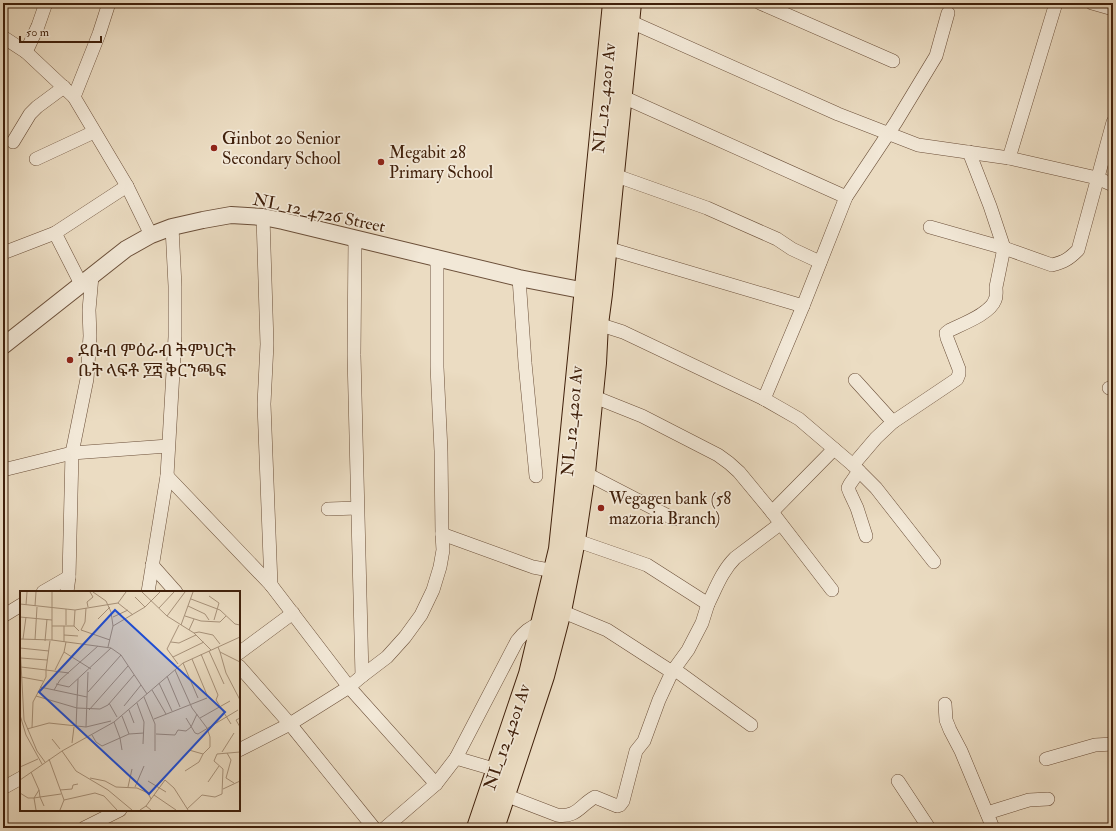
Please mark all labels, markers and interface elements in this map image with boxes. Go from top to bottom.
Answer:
scale bar [20,18,101,44]
text: 50 m [26,25,50,40]
street label: NL_12_4201 Av [588,41,620,154]
place label: Ginbot 20 Senior Secondary School [222,128,342,170]
place label: Megabit 28 Primary School [389,142,494,184]
marker: Ginbot 20 Senior Secondary School [209,143,219,153]
marker: Megabit 28 Primary School [376,157,386,167]
street label: NL_12_4726 Street [251,189,388,237]
place label: ደቡብ ምዕራብ ትምህርት ቤት ላፍቶ ፶፰ ቅርንጫፍ [78,340,236,381]
marker: ደቡብ ምዕራብ ትምህርት ቤት ላፍቶ ፶፰ ቅርንጫፍ [65,355,75,365]
street label: NL_12_4201 Av [557,364,587,477]
place label: Wegagen bank (58 mazoria Branch) [608,488,731,529]
marker: Wegagen bank (58 mazoria Branch) [596,503,606,513]
inset map [20,591,240,811]
street label: NL_12_4201 Av [479,681,535,793]

